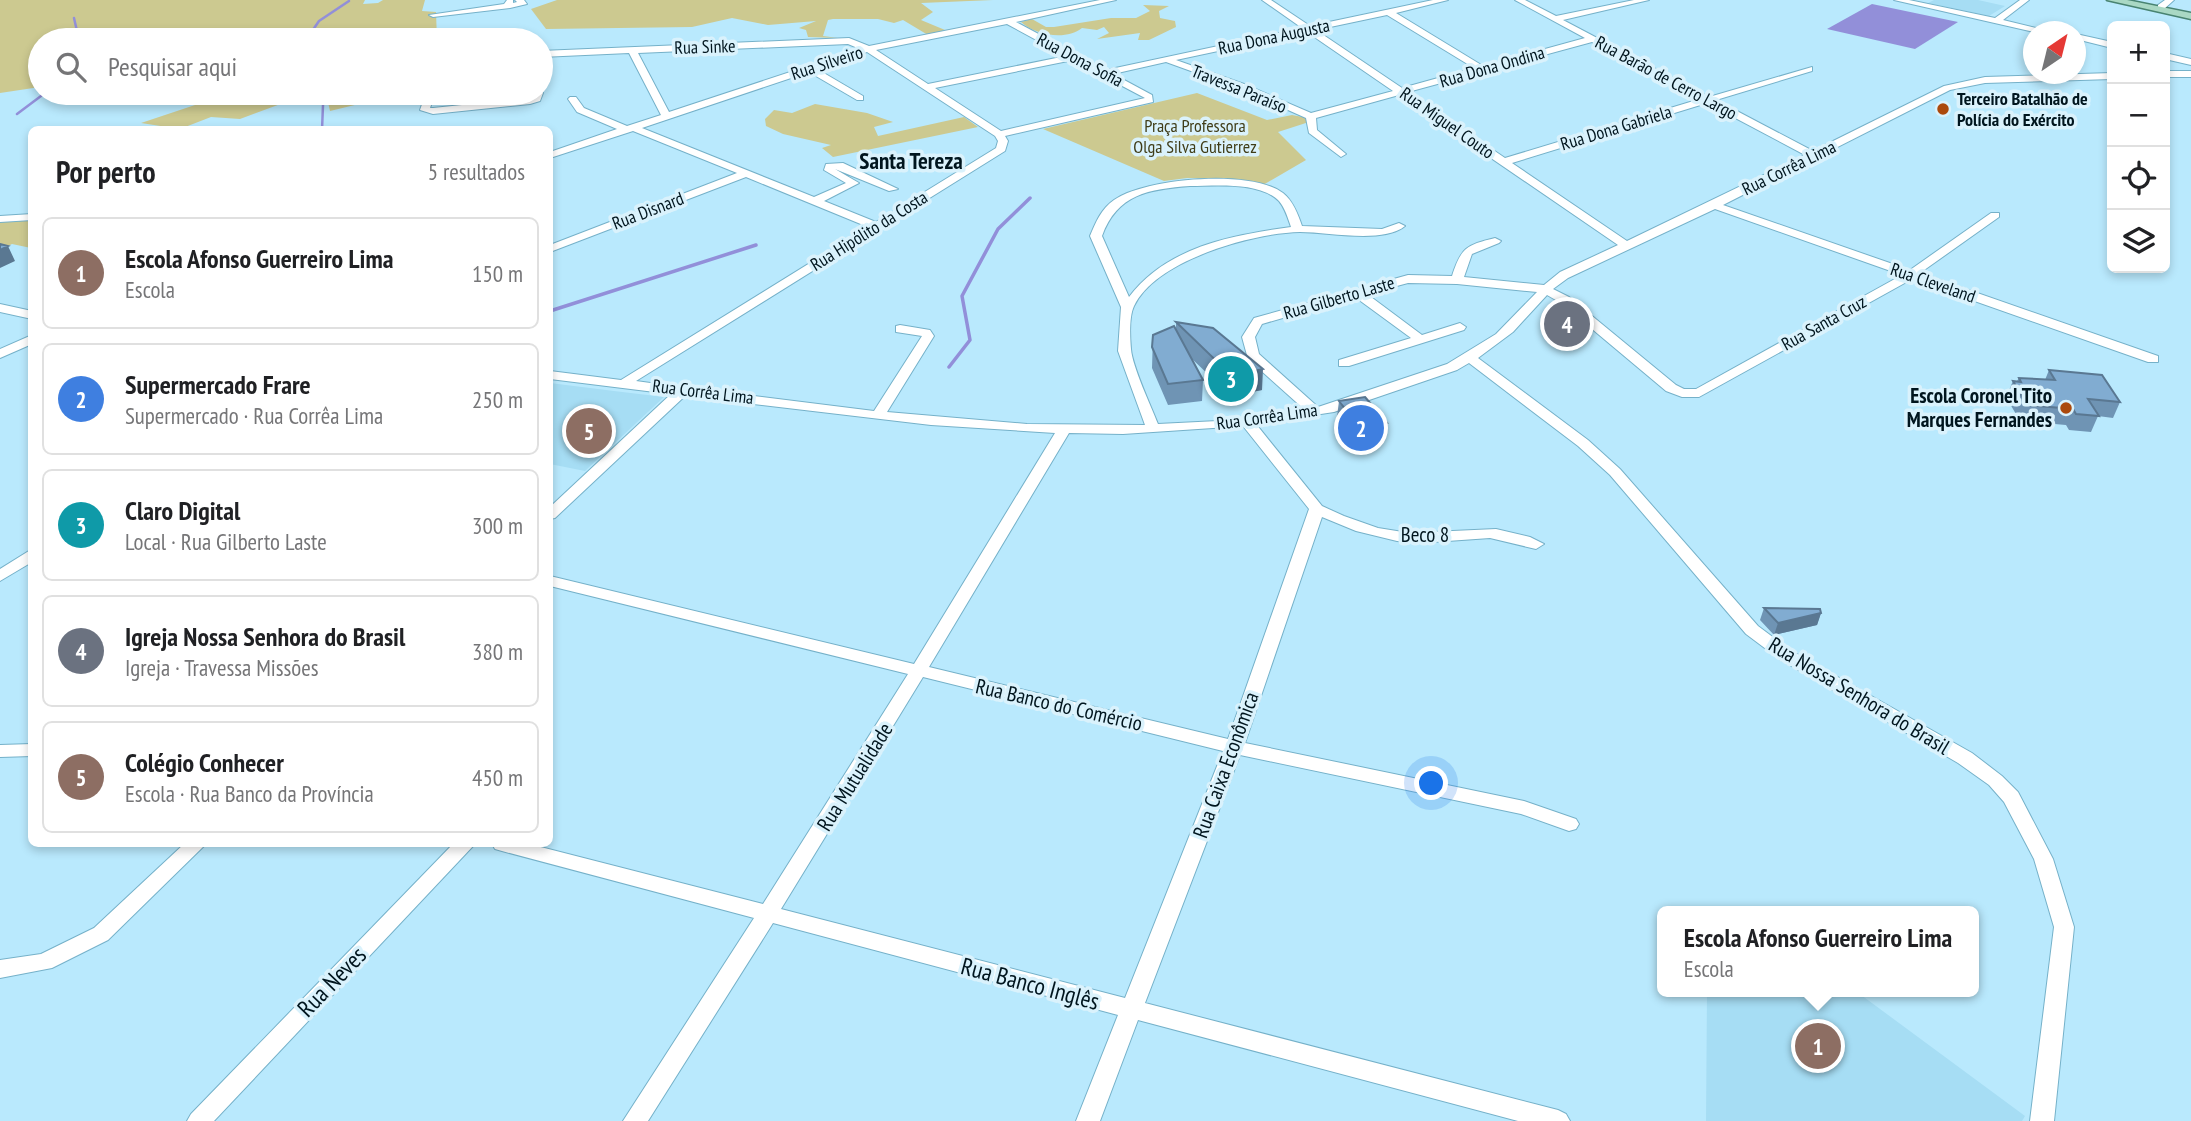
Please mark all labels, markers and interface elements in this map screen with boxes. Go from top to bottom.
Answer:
street label: Rua Dona Augusta [1216,13,1332,60]
north arrow [2023,21,2086,84]
map controls [2107,21,2170,273]
button: + [2107,21,2170,84]
street label: Rua Dona Sofia [1033,27,1127,92]
search box [28,28,553,105]
street label: Rua Barão de Cerro Largo [1591,30,1741,125]
street label: Rua Sinke [674,34,736,59]
street label: Rua Silveiro [788,40,866,85]
street label: Rua Dona Ondina [1437,41,1547,92]
icon: search [52,48,90,86]
text: Pesquisar aqui [108,50,237,83]
street label: Travessa Paraíso [1188,59,1291,118]
street label: Rua Miguel Couto [1396,82,1499,164]
button: − [2107,84,2170,147]
place label: Terceiro Batalhão de Polícia do Exército [1957,87,2088,131]
street label: Rua Dona Gabriela [1557,100,1674,155]
marker: Terceiro Batalhão de Polícia do Exército [1935,101,1951,117]
park label: Praça Professora Olga Silva Gutierrez [1133,114,1257,158]
street label: Rua Corrêa Lima [1738,135,1839,200]
district label: Santa Tereza [859,146,963,175]
button: locate [2107,147,2170,210]
text: Por perto [56,152,156,191]
text: 5 resultados [428,157,525,186]
street label: Rua Hipólito da Costa [806,185,932,276]
street label: Rua Disnard [609,186,687,235]
button: layers [2107,210,2170,273]
text: Escola Afonso Guerreiro Lima [125,242,393,275]
street label: Rua Cleveland [1888,257,1979,308]
text: 1 [76,259,87,288]
text: 150 m [472,259,523,288]
street label: Rua Gilberto Laste [1281,271,1397,324]
text: Escola [125,275,175,304]
street label: Rua Santa Cruz [1777,290,1870,355]
pin: 4 [1544,298,1590,350]
pin: 3 [1208,353,1254,405]
text: Supermercado Frare [125,368,311,401]
street label: Rua Corrêa Lima [651,374,755,409]
place label: Escola Coronel Tito Marques Fernandes [1907,382,2052,433]
text: 2 [76,385,87,414]
text: 250 m [472,385,523,414]
street label: Rua Corrêa Lima [1215,398,1319,435]
marker: Escola Coronel Tito Marques Fernandes [2058,400,2074,416]
text: Supermercado · Rua Corrêa Lima [125,401,383,430]
pin: 2 [1338,402,1384,454]
pin: 5 [566,405,612,457]
text: Claro Digital [125,494,240,527]
text: 3 [76,511,87,540]
text: 300 m [472,511,523,540]
street label: Beco 8 [1401,521,1449,548]
text: Local · Rua Gilberto Laste [125,527,327,556]
text: Igreja Nossa Senhora do Brasil [125,620,405,653]
street label: Rua Nossa Senhora do Brasil [1764,631,1955,760]
text: 4 [76,637,87,666]
text: 380 m [472,637,523,666]
text: Igreja · Travessa Missões [125,653,319,682]
street label: Rua Banco do Comércio [973,672,1145,737]
street label: Rua Caixa Econômica [1187,688,1264,842]
street label: Rua Mutualidade [811,718,898,836]
text: Colégio Conhecer [125,746,284,779]
text: 5 [76,763,87,792]
text: 450 m [472,763,523,792]
your location [1414,766,1448,800]
text: Escola · Rua Banco da Província [125,779,374,808]
popup [1657,906,1979,997]
text: Escola Afonso Guerreiro Lima [1684,921,1952,954]
street label: Rua Neves [290,940,373,1023]
street label: Rua Banco Inglês [958,950,1103,1017]
text: Escola [1684,954,1734,983]
pin: 1 [1795,1020,1841,1072]

